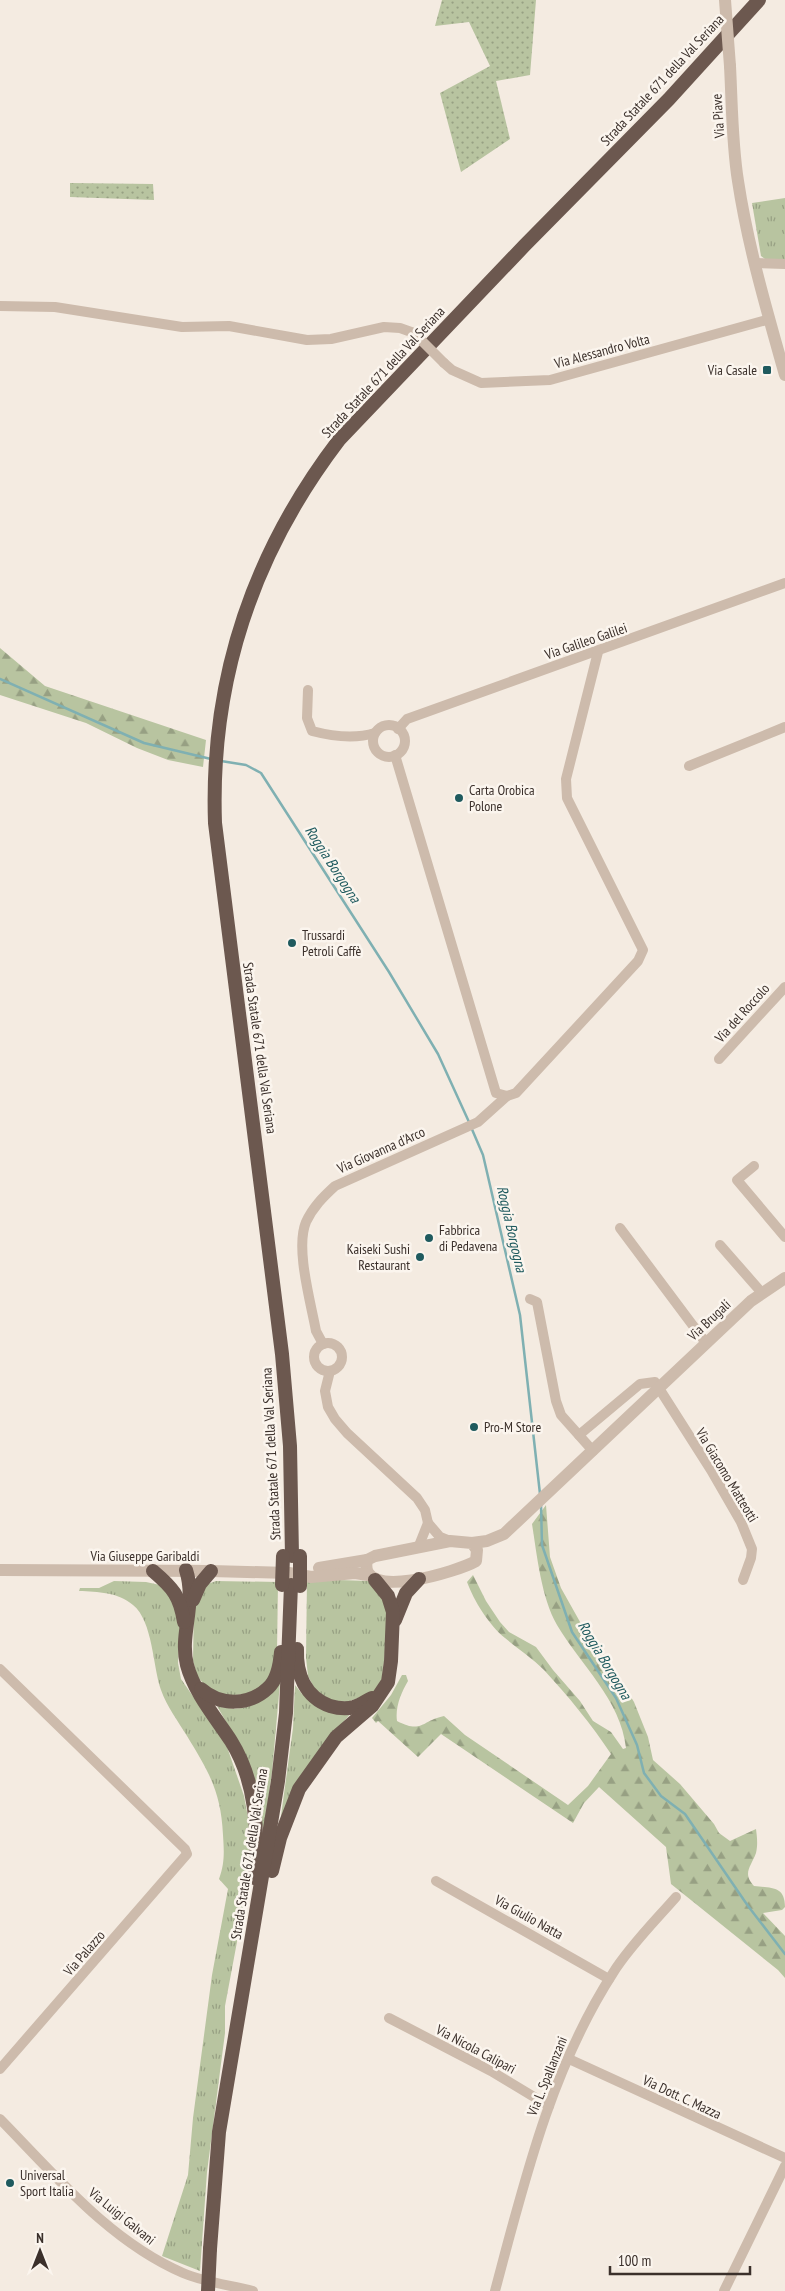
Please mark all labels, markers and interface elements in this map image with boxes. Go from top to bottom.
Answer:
street label: Strada Statale 671 della Val Seriana [596,11,728,149]
street label: Via Piave [707,93,729,140]
street label: Strada Statale 671 della Val Seriana [317,303,449,441]
street label: Via Alessandro Volta [552,330,652,373]
place label: Via Casale [707,361,757,379]
marker: Via Casale [761,364,773,376]
street label: Via Galileo Galilei [542,619,629,664]
place label: Carta Orobica Polone [469,781,535,815]
marker: Carta Orobica Polone [453,792,465,804]
water label: Roggia Borgogna [301,822,366,907]
place label: Trussardi Petroli Caffè [302,926,362,960]
marker: Trussardi Petroli Caffè [286,937,298,949]
street label: Strada Statale 671 della Val Seriana [239,961,281,1135]
street label: Via del Roccolo [710,980,773,1047]
street label: Via Giovanna d'Arco [333,1123,428,1178]
water label: Roggia Borgogna [493,1184,531,1275]
place label: Fabbrica di Pedavena [439,1221,497,1255]
marker: Fabbrica di Pedavena [423,1232,435,1244]
place label: Kaiseki Sushi Restaurant [347,1240,410,1274]
marker: Kaiseki Sushi Restaurant [414,1251,426,1263]
street label: Via Brugali [683,1295,734,1345]
street label: Strada Statale 671 della Val Seriana [257,1367,285,1541]
place label: Pro-M Store [484,1418,541,1436]
marker: Pro-M Store [468,1421,480,1433]
street label: Via Giacomo Matteotti [691,1424,762,1526]
street label: Via Giuseppe Garibaldi [90,1547,199,1565]
water label: Roggia Borgogna [574,1617,636,1704]
street label: Strada Statale 671 della Val Seriana [227,1767,271,1941]
street label: Via Giulio Natta [491,1890,567,1943]
street label: Via Palazzo [59,1927,109,1980]
street label: Via Nicola Calipari [432,2020,519,2078]
street label: Via L. Spallanzani [523,2034,571,2119]
street label: Via Dott. C. Mazza [639,2070,724,2123]
place label: Universal Sport Italia [20,2166,74,2200]
marker: Universal Sport Italia [4,2177,16,2189]
street label: Via Luigi Galvani [84,2183,159,2248]
north arrow [15,2226,65,2276]
text: N [36,2229,44,2247]
scale bar [610,2244,750,2276]
text: 100 m [618,2251,651,2270]

